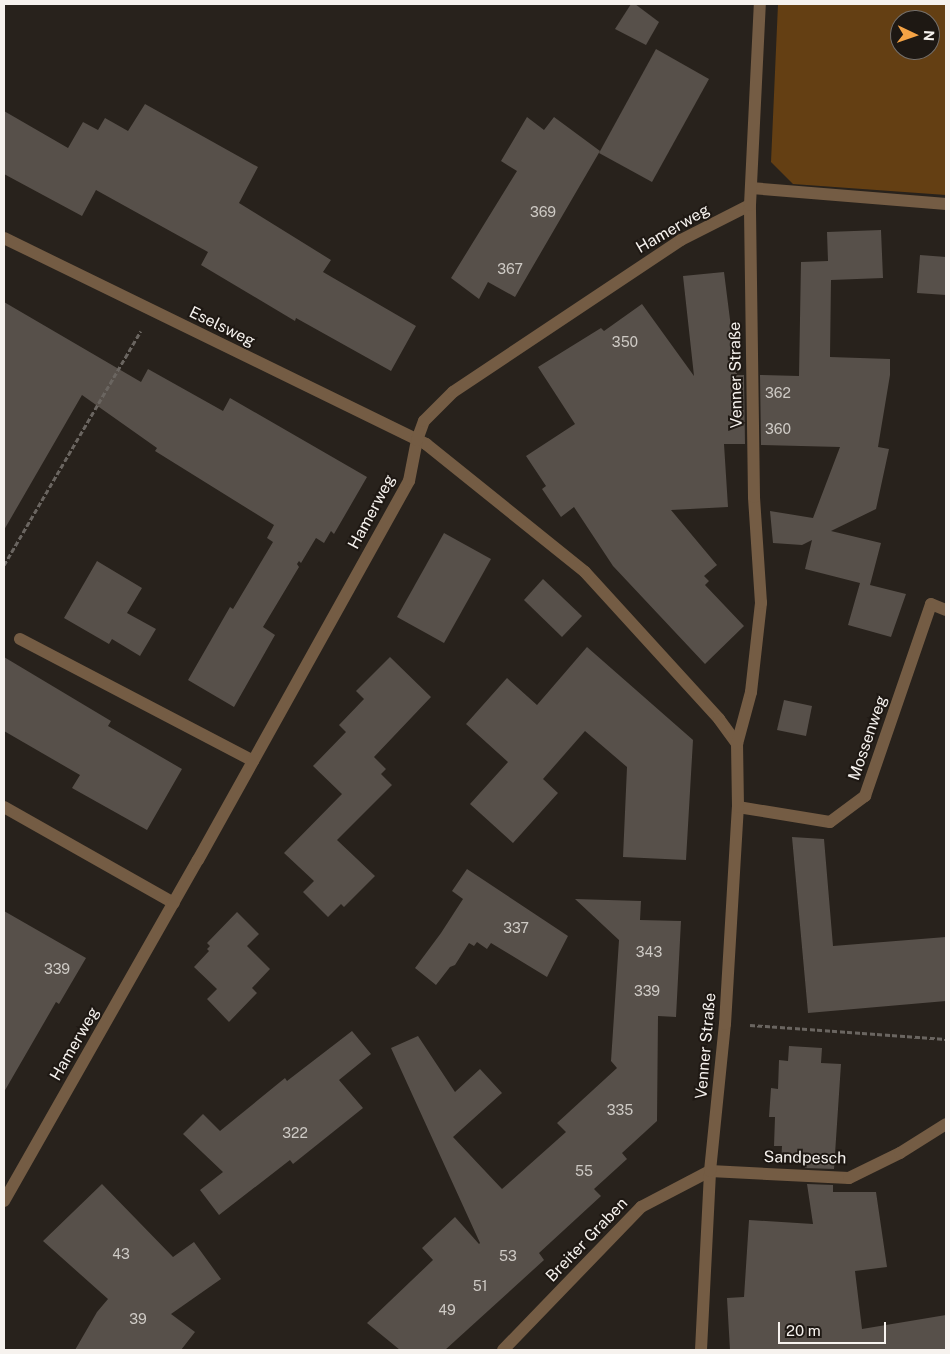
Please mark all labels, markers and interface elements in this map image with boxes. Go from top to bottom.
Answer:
north arrow [890,10,940,60]
text: N [921,30,937,42]
street label: Hamerweg [633,200,713,258]
house number: 369 [530,204,556,220]
house number: 367 [497,261,523,277]
street label: Eselsweg [186,303,258,351]
street label: Venner Straße [725,321,747,429]
house number: 350 [612,334,638,350]
house number: 362 [765,385,791,401]
house number: 360 [765,421,791,437]
street label: Hamerweg [344,471,400,553]
street label: Mossenweg [845,693,891,783]
house number: 337 [503,920,529,936]
house number: 343 [636,944,662,960]
house number: 339 [44,961,70,977]
house number: 339 [634,983,660,999]
street label: Venner Straße [692,992,720,1100]
street label: Hamerweg [46,1004,104,1084]
house number: 335 [607,1102,633,1118]
house number: 322 [282,1125,308,1141]
street label: Sandpesch [763,1148,847,1168]
house number: 55 [575,1163,593,1179]
street label: Breiter Graben [542,1194,632,1286]
house number: 43 [112,1246,130,1262]
house number: 53 [499,1248,517,1264]
house number: 51 [473,1278,487,1294]
house number: 49 [438,1302,456,1318]
house number: 39 [129,1311,147,1327]
scale bar [780,1312,888,1344]
text: 20 m [786,1322,821,1339]

